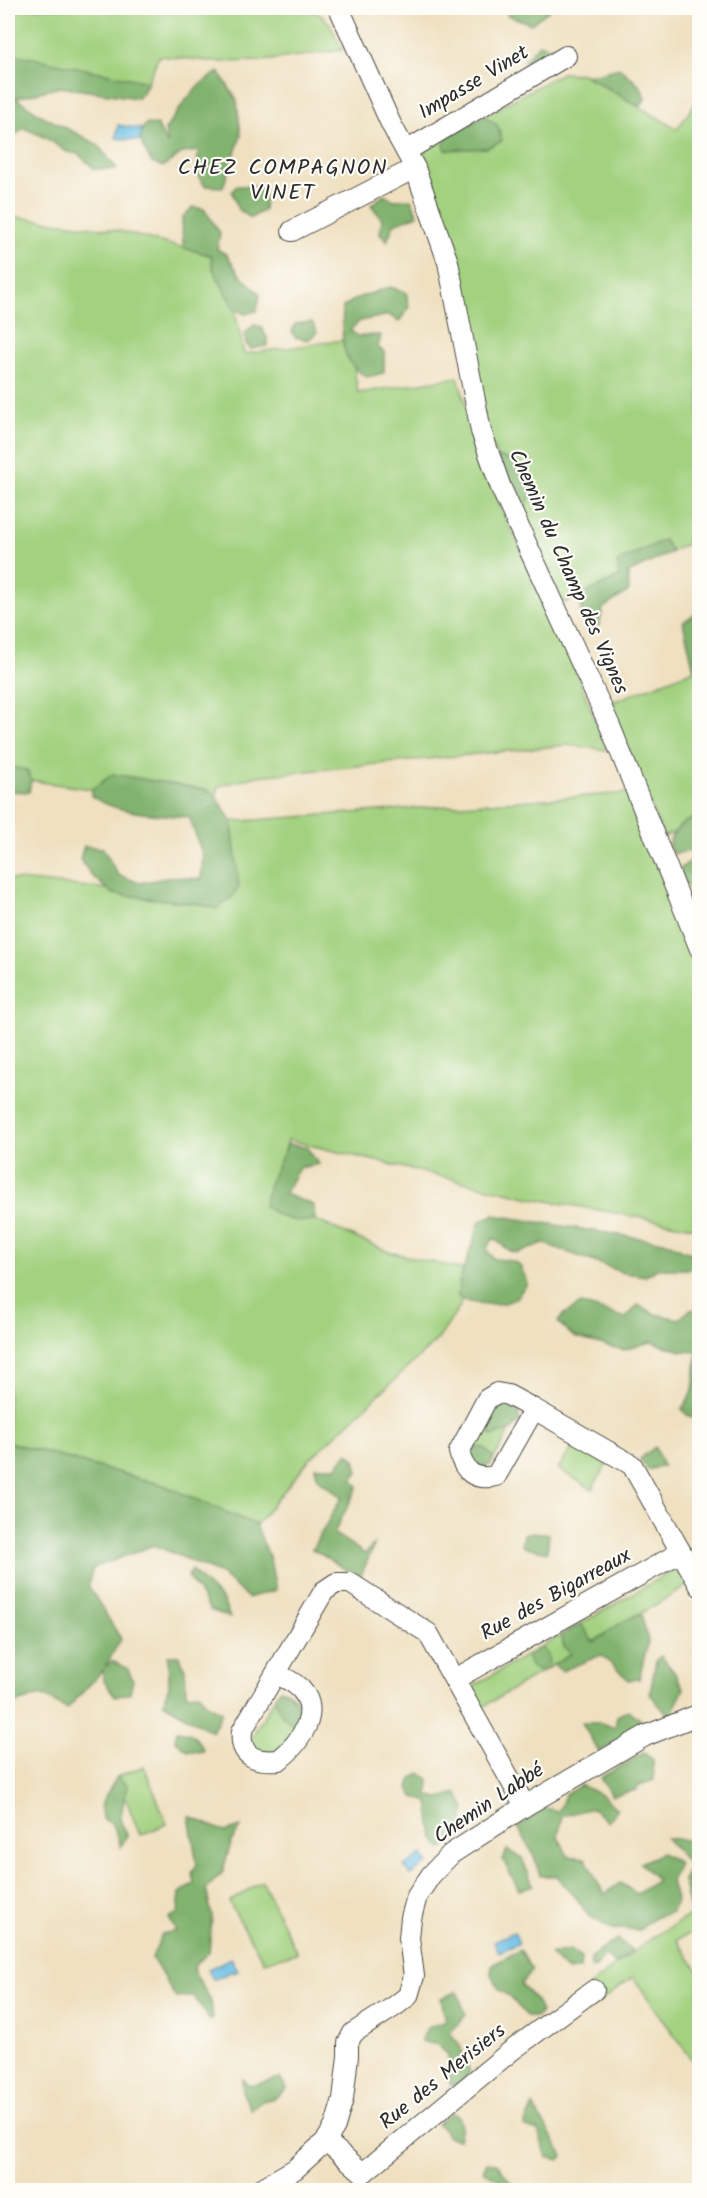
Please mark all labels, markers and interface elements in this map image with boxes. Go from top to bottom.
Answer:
street label: Impasse Vinet [412,37,536,129]
district label: CHEZ COMPAGNON VINET [178,151,388,211]
street label: Chemin du Champ des Vignes [499,444,637,700]
street label: Rue des Bigarreaux [475,1539,638,1650]
street label: Chemin Labbé [427,1754,552,1853]
street label: Rue des Merisiers [372,2015,514,2139]

